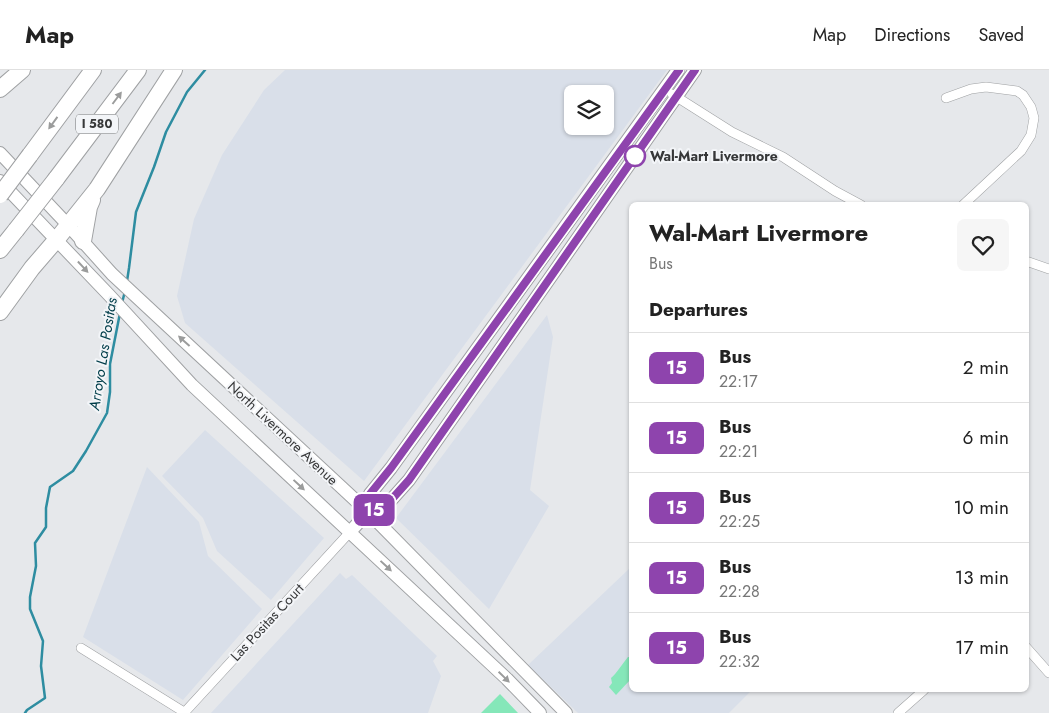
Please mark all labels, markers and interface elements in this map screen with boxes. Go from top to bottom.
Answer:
text: Map [25,17,74,52]
text: Map [813,22,846,48]
text: Directions [874,22,950,48]
text: Saved [978,22,1024,48]
map controls [564,85,614,135]
button: layers [564,85,614,135]
one-way arrow [112,91,122,105]
road number: I 580 [76,114,118,134]
one-way arrow [48,116,59,129]
marker: Wal-Mart Livermore [624,145,646,167]
place label: Wal-Mart Livermore [650,146,778,166]
text: Wal-Mart Livermore [649,215,868,250]
button: heart [957,219,1009,271]
text: Bus [649,252,673,275]
one-way arrow [77,261,89,273]
water label: Arroyo Las Positas [83,296,123,413]
text: Departures [649,296,748,323]
one-way arrow [178,335,190,347]
text: Bus [719,343,751,370]
text: 2 min [963,354,1009,381]
text: 15 [666,355,687,381]
text: 22:17 [719,370,758,393]
street label: North Livermore Avenue [223,376,343,490]
text: Bus [719,413,751,440]
text: 6 min [963,424,1009,451]
text: 15 [666,425,687,451]
text: 22:21 [719,440,758,463]
one-way arrow [293,479,305,491]
text: Bus [719,483,751,510]
line badge: 15 [352,494,396,526]
text: 10 min [954,494,1009,521]
text: 15 [666,495,687,521]
text: 15 [364,497,384,523]
text: 22:25 [719,510,760,533]
text: Bus [719,553,751,580]
one-way arrow [379,560,391,572]
text: 13 min [955,564,1009,591]
text: 15 [666,565,687,591]
street label: Las Positas Court [226,578,309,665]
text: 22:28 [719,580,760,603]
text: Bus [719,623,751,650]
text: 17 min [955,634,1009,661]
text: 15 [666,635,687,661]
text: 22:32 [719,650,760,673]
one-way arrow [498,671,510,683]

